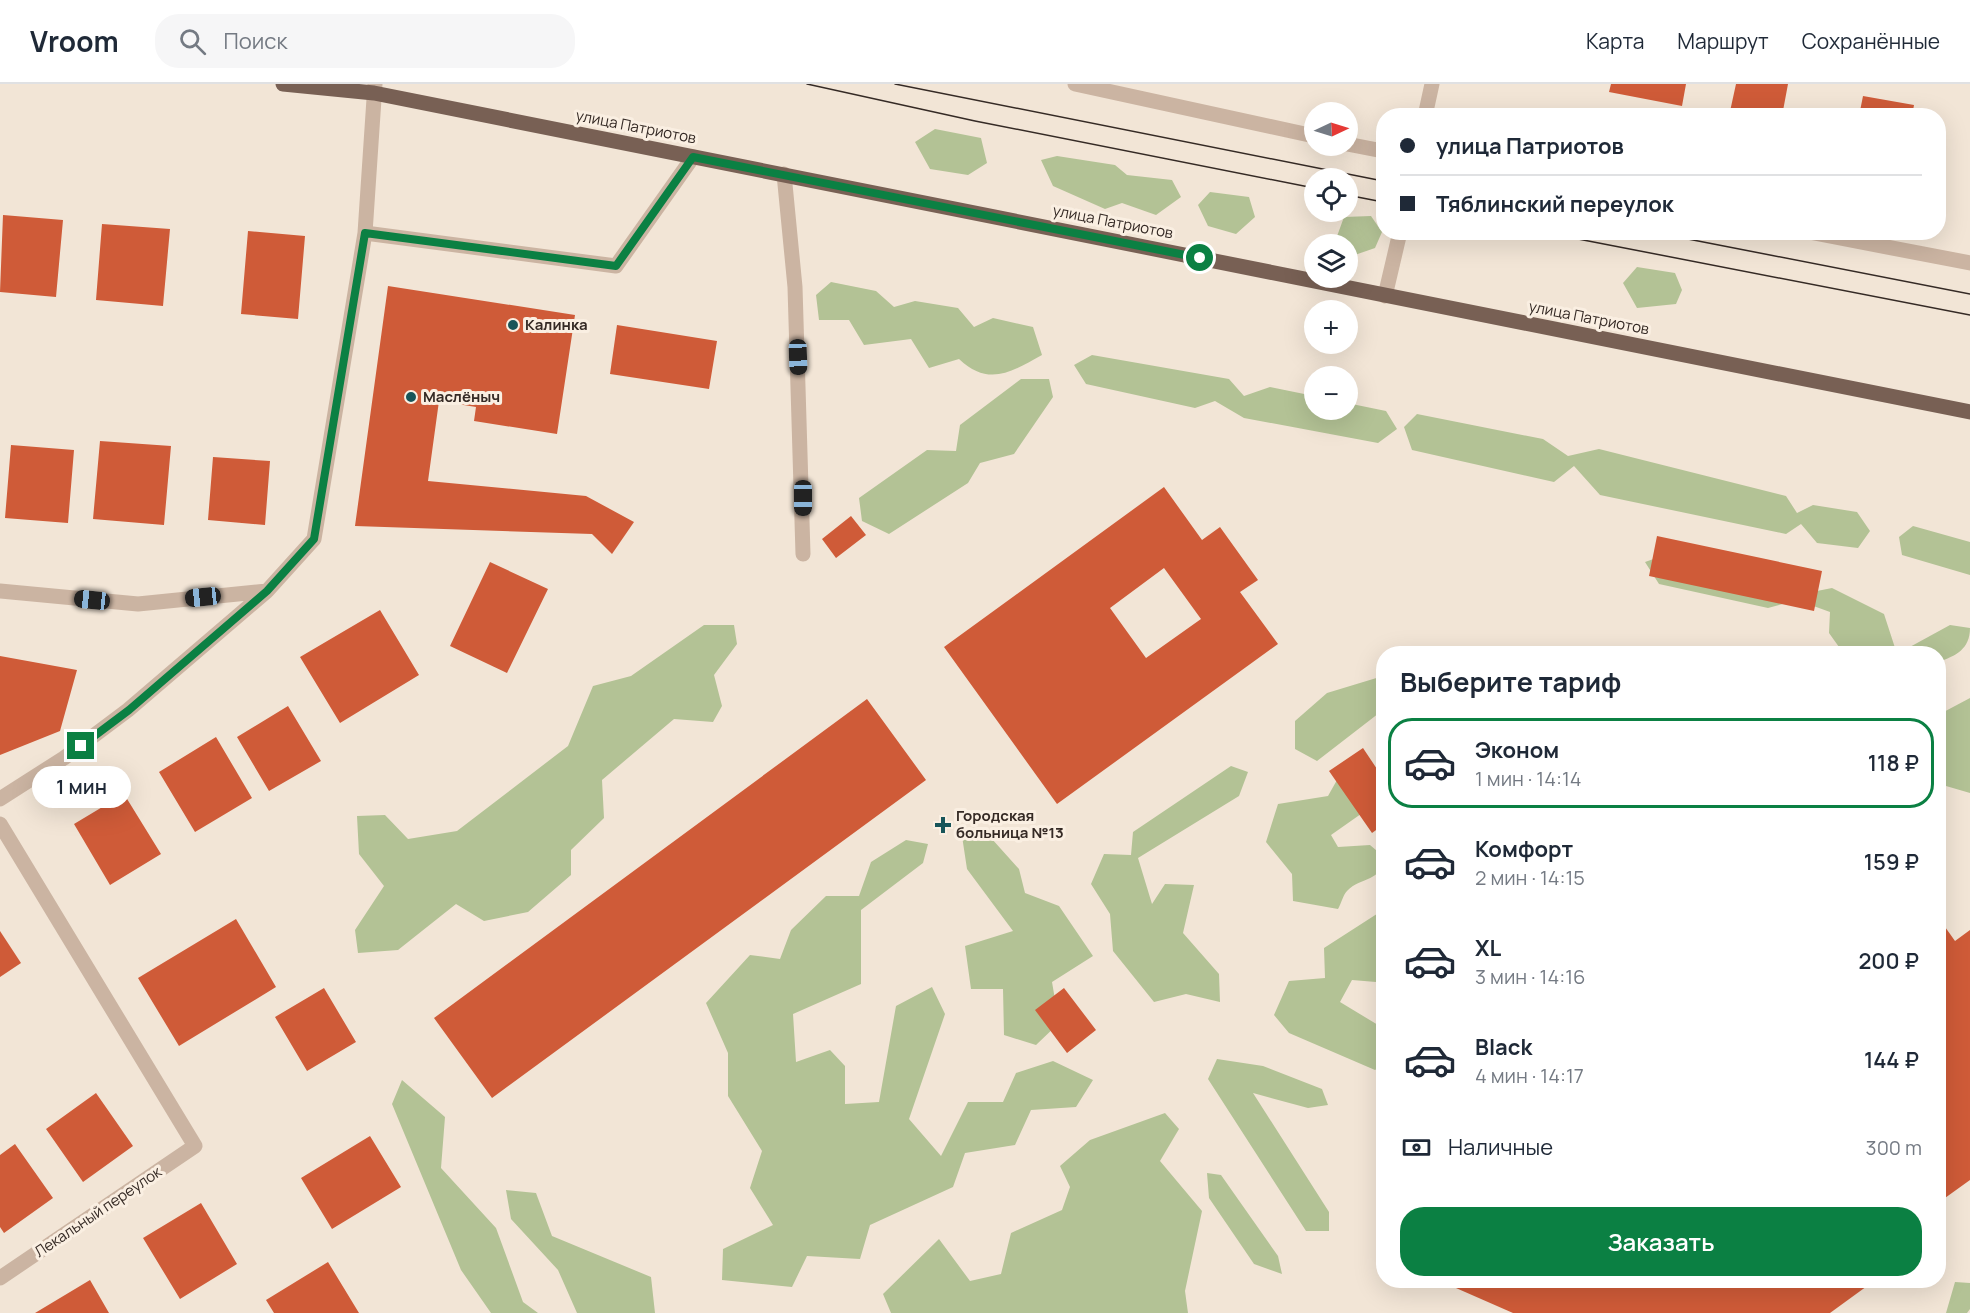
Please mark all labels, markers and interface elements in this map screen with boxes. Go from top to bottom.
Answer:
search box [155,14,575,68]
text: Vroom [30,22,119,60]
icon: search [176,25,209,58]
text: Поиск [224,26,287,56]
text: Карта [1586,27,1644,55]
text: Маршрут [1677,27,1769,55]
text: Сохранённые [1802,27,1940,55]
north arrow [1304,102,1358,156]
map controls [1304,102,1358,420]
street label: улица Патриотов [574,105,698,148]
text: улица Патриотов [1436,131,1624,161]
button: locate [1304,168,1358,222]
text: Тяблинский переулок [1436,189,1674,219]
street label: улица Патриотов [1051,200,1175,243]
button: layers [1304,234,1358,288]
route start [1186,244,1213,271]
street label: улица Патриотов [1527,296,1651,339]
button: + [1304,300,1358,354]
place label: Калинка [525,314,588,335]
marker: Калинка [506,318,520,332]
car [788,339,808,375]
button: − [1304,366,1358,420]
place label: Маслёныч [423,386,500,407]
marker: Маслёныч [404,390,418,404]
car [794,480,812,516]
car [184,586,222,608]
car [73,589,111,611]
text: Выберите тариф [1400,663,1621,700]
route end [67,732,94,759]
text: Эконом [1475,735,1559,765]
icon: car [1403,736,1457,790]
text: 118 ₽ [1868,748,1919,778]
text: 1 мин · 14:14 [1475,765,1582,792]
callout: 1 мин [32,767,130,809]
text: 1 мин [56,773,107,800]
place label: Городская больница №13 [956,805,1064,843]
marker: Городская больница №13 [934,816,952,834]
text: Комфорт [1475,834,1573,864]
icon: car [1403,835,1457,889]
text: 159 ₽ [1864,847,1919,877]
text: 2 мин · 14:15 [1475,864,1585,891]
text: XL [1475,933,1501,963]
icon: car [1403,934,1457,988]
text: 200 ₽ [1858,946,1919,976]
text: 3 мин · 14:16 [1475,963,1585,990]
text: Black [1475,1032,1532,1062]
icon: car [1403,1033,1457,1087]
text: 144 ₽ [1864,1045,1919,1075]
text: 4 мин · 14:17 [1475,1062,1584,1089]
icon: cash [1400,1131,1433,1164]
text: Наличные [1448,1132,1553,1162]
text: 300 m [1866,1134,1922,1161]
street label: Лекальный переулок [30,1161,166,1262]
button: Заказать [1400,1207,1922,1276]

